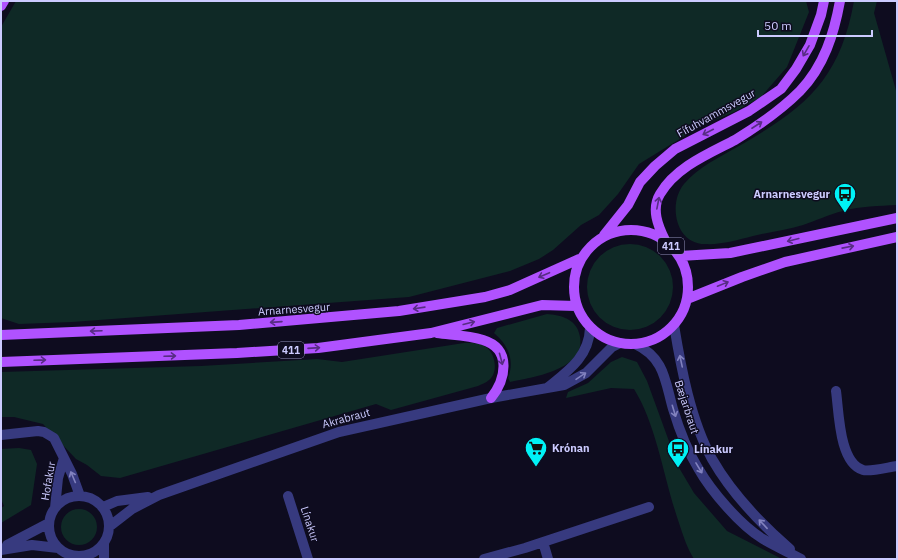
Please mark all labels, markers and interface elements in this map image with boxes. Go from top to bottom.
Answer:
scale bar [758,12,872,38]
text: 50 m [764,18,792,33]
one-way arrow [802,45,810,57]
street label: Fífuhvammsvegur [674,86,758,140]
one-way arrow [751,121,763,129]
one-way arrow [703,128,715,136]
bus stop icon: Arnarnesvegur [832,181,858,214]
place label: Arnarnesvegur [754,187,831,201]
one-way arrow [654,197,662,210]
one-way arrow [787,237,800,245]
road number: 411 [658,238,684,254]
one-way arrow [841,243,854,251]
one-way arrow [538,272,550,280]
one-way arrow [717,280,729,288]
street label: Arnarnesvegur [258,299,330,319]
one-way arrow [413,304,426,312]
one-way arrow [270,319,283,326]
one-way arrow [463,319,476,326]
one-way arrow [90,328,103,335]
road number: 411 [278,342,304,358]
one-way arrow [307,345,320,352]
one-way arrow [163,352,176,359]
one-way arrow [498,353,506,366]
one-way arrow [676,354,684,367]
one-way arrow [33,357,46,364]
one-way arrow [576,372,587,380]
street label: Bæjarbraut [672,378,702,436]
one-way arrow [671,404,678,417]
street label: Akrabraut [320,405,372,431]
supermarket icon: Krónan [523,435,549,468]
bus stop icon: Línakur [665,436,691,469]
place label: Krónan [552,441,590,455]
place label: Línakur [694,442,734,456]
street label: Hofakur [38,460,58,502]
one-way arrow [695,462,703,474]
one-way arrow [69,471,76,483]
street label: Línakur [298,505,322,543]
one-way arrow [758,519,768,529]

